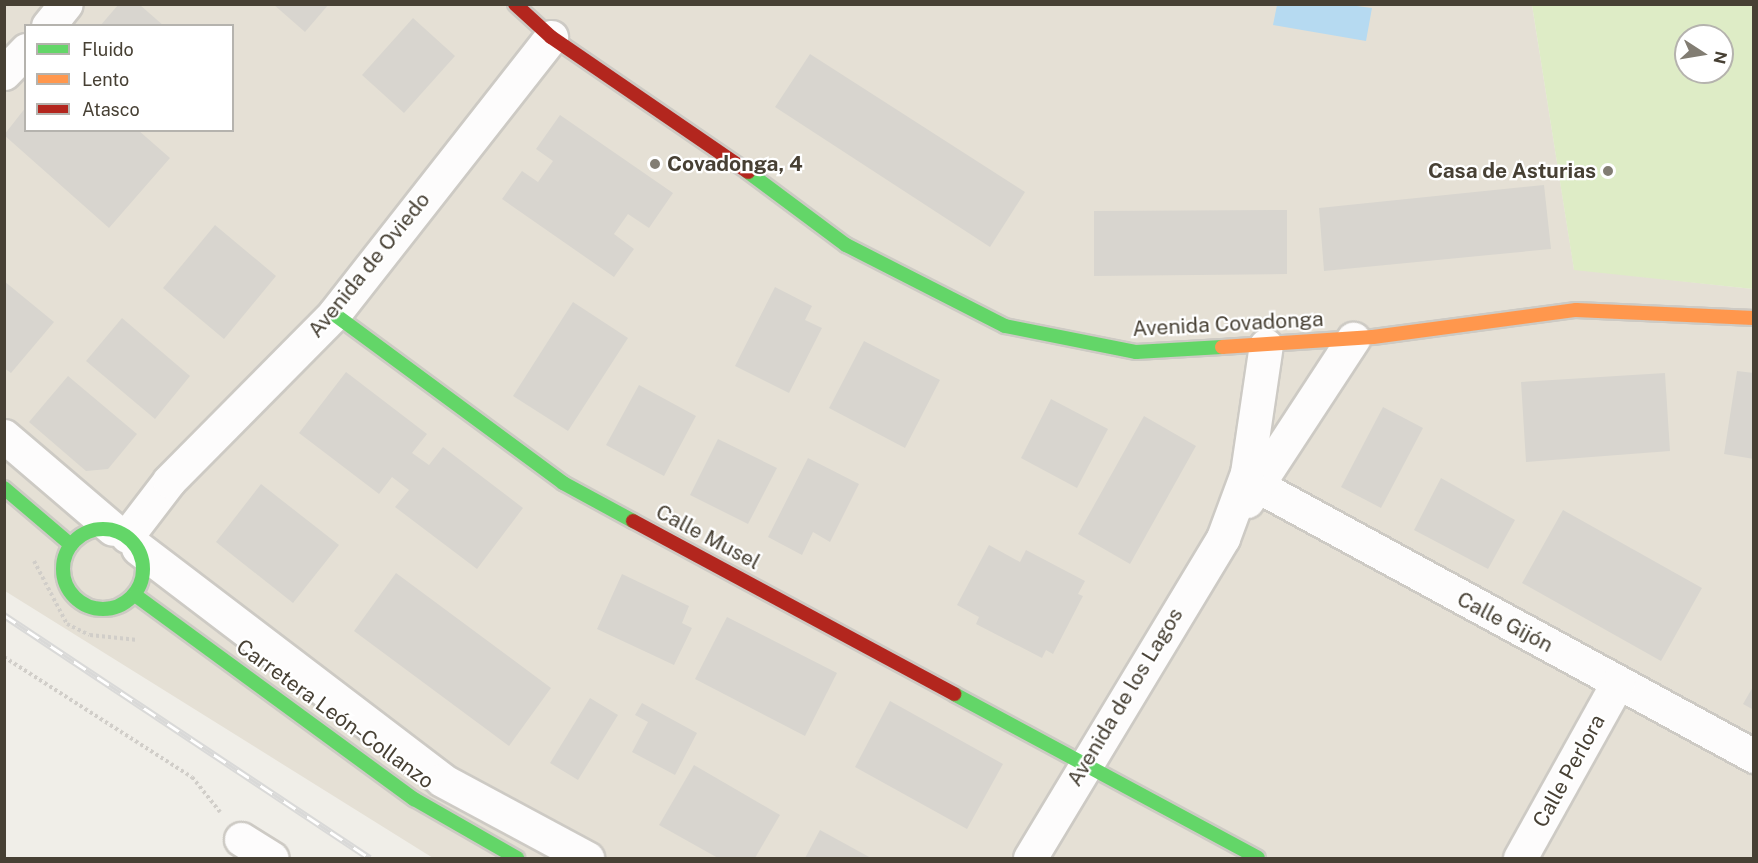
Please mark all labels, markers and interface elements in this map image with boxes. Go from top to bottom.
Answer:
legend [24,24,234,132]
north arrow [1674,24,1734,84]
text: Fluido [82,39,134,60]
text: N [1710,49,1731,66]
text: Lento [82,69,129,90]
text: Atasco [82,99,140,120]
place label: Covadonga, 4 [667,151,803,177]
marker: Covadonga, 4 [648,157,662,171]
place label: Casa de Asturias [1428,158,1596,184]
marker: Casa de Asturias [1601,164,1615,178]
street label: Avenida de Oviedo [303,187,435,343]
street label: Avenida Covadonga [1132,306,1324,342]
street label: Calle Musel [652,499,764,575]
street label: Calle Gijón [1453,586,1557,658]
street label: Avenida de los Lagos [1062,603,1188,791]
street label: Carretera León-Collanzo [231,634,439,794]
street label: Calle Perlora [1528,710,1610,832]

